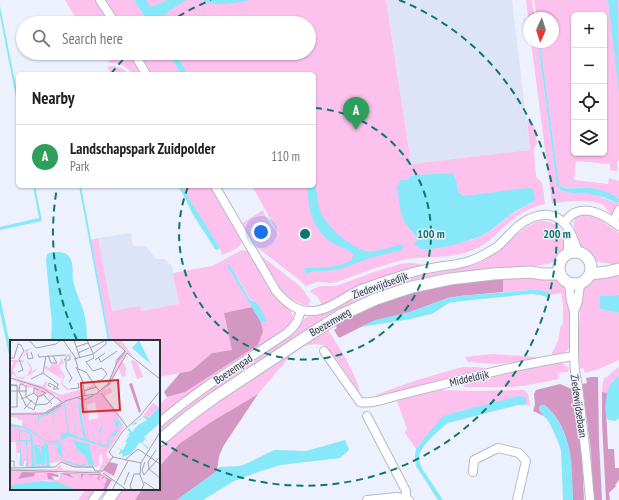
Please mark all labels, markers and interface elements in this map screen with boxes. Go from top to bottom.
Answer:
north arrow [523,12,559,48]
map controls [571,12,607,156]
button: + [571,12,607,48]
search box [16,16,316,60]
icon: search [30,27,52,49]
text: Search here [62,29,123,48]
button: − [571,48,607,84]
button: locate [571,84,607,120]
text: Nearby [32,87,75,109]
pin: A [343,97,369,130]
button: layers [571,120,607,156]
text: Landschapspark Zuidpolder [70,139,215,158]
text: A [42,148,48,165]
text: 110 m [271,148,300,165]
text: Park [70,158,89,175]
your location [251,222,271,242]
text: 100 m [417,226,445,241]
text: 200 m [543,226,571,241]
centre of rings [298,227,312,241]
street label: Ziedewijdsedijk [350,268,411,302]
street label: Boezemweg [307,304,353,339]
inset map [10,340,160,490]
street label: Boezempad [211,351,255,387]
street label: Middeldijk [448,367,491,389]
street label: Ziedewijdsebaan [568,374,590,439]

